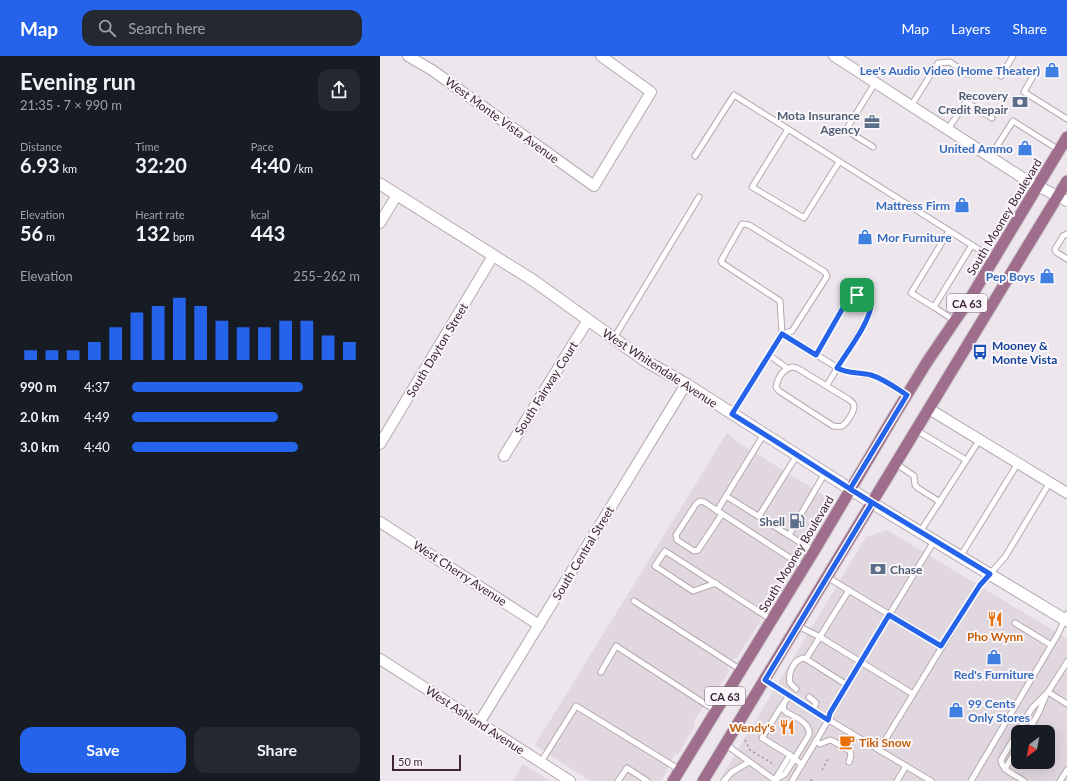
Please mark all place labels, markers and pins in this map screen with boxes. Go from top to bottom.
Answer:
shop icon: Lee's Audio Video (Home Theater) [1043,61,1061,79]
place label: Lee's Audio Video (Home Theater) [860,63,1040,78]
place label: Recovery Credit Repair [938,88,1009,117]
bank icon: Recovery Credit Repair [1011,93,1029,111]
place label: Mota Insurance Agency [777,108,861,137]
office icon: Mota Insurance Agency [863,113,881,131]
shop icon: United Ammo [1016,139,1034,157]
place label: United Ammo [939,141,1013,156]
shop icon: Mattress Firm [953,196,971,214]
place label: Mattress Firm [876,198,950,213]
shop icon: Mor Furniture [856,228,874,246]
place label: Mor Furniture [877,230,952,245]
shop icon: Pep Boys [1038,267,1056,285]
place label: Pep Boys [986,269,1035,284]
pin [840,278,874,312]
place label: Mooney & Monte Vista [992,338,1057,367]
bus stop icon: Mooney & Monte Vista [971,343,989,361]
fuel station icon: Shell [788,512,806,530]
place label: Shell [759,514,785,529]
bank icon: Chase [869,560,887,578]
place label: Chase [890,562,923,577]
restaurant icon: Pho Wynn [986,610,1004,628]
place label: Pho Wynn [967,629,1023,644]
shop icon: Red's Furniture [985,648,1003,666]
place label: Red's Furniture [954,667,1035,682]
place label: 99 Cents Only Stores [968,696,1030,725]
shop icon: 99 Cents Only Stores [947,701,965,719]
restaurant icon: Wendy's [778,718,796,736]
place label: Wendy's [729,720,775,735]
cafe icon: Tiki Snow [838,733,856,751]
place label: Tiki Snow [859,735,912,750]

